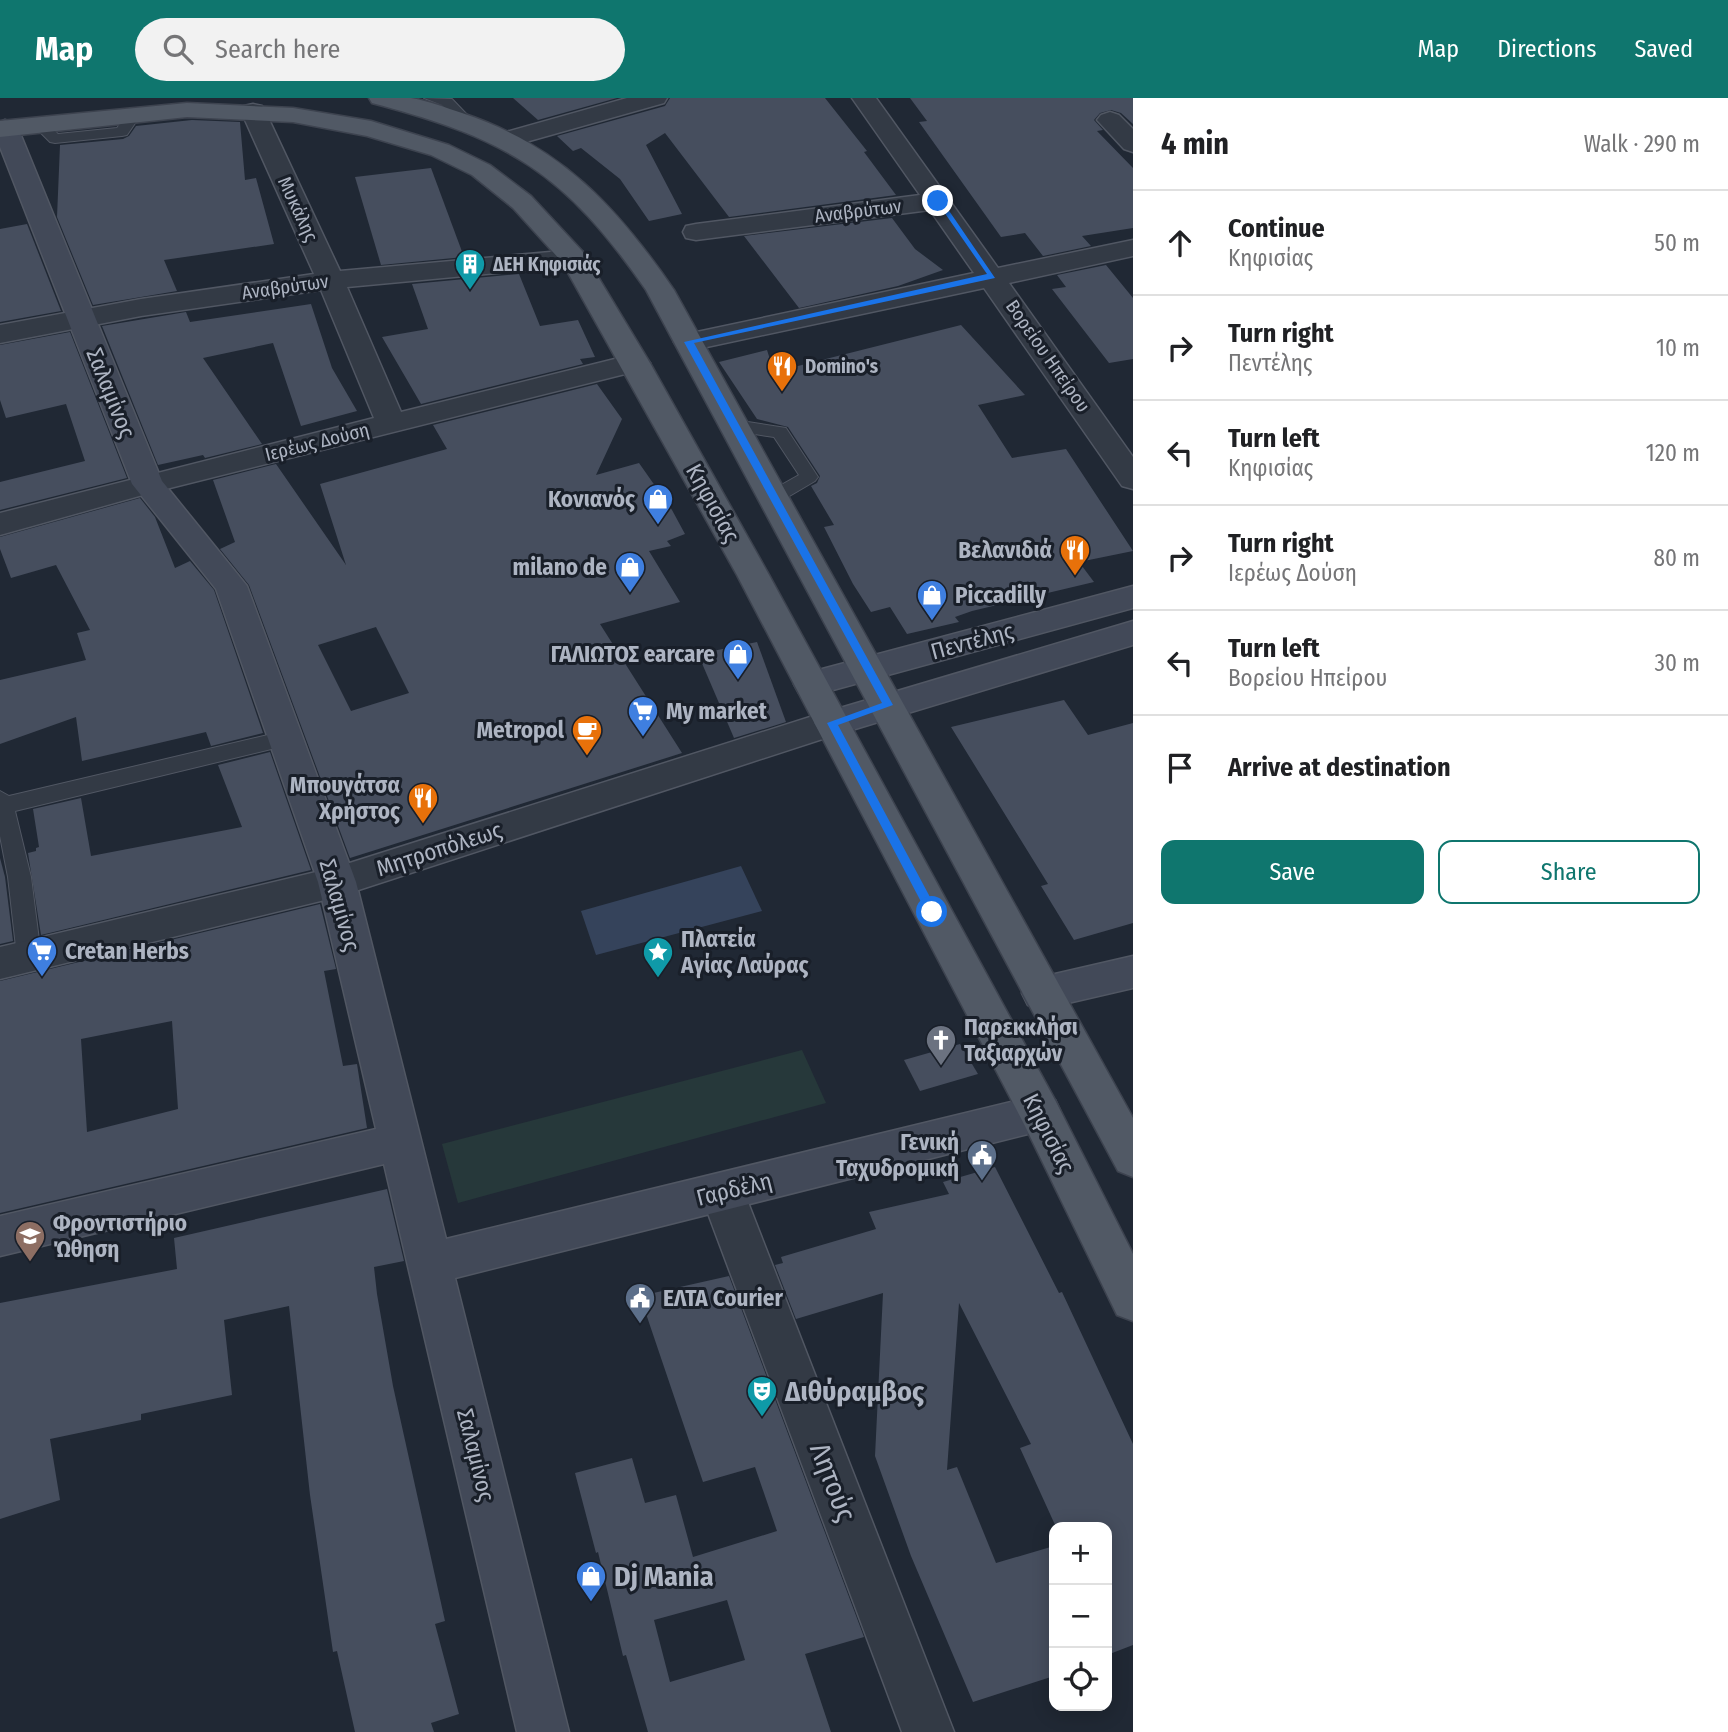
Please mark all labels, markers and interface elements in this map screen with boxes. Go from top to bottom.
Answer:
search box [135,18,625,81]
text: Map [35,29,93,69]
icon: search [159,30,197,68]
text: Search here [215,34,340,65]
text: Map [1418,35,1459,63]
text: Directions [1497,35,1596,63]
text: Saved [1634,35,1693,63]
text: 4 min [1161,126,1229,162]
text: Walk · 290 m [1584,130,1700,158]
street label: Μυκάλης [273,173,323,245]
route end [922,185,953,216]
street label: Αναβρύτων [813,194,903,228]
text: Continue [1228,213,1325,244]
icon: ahead [1161,224,1199,262]
text: 50 m [1654,229,1700,257]
text: Κηφισίας [1228,244,1313,272]
building icon: ΔΕΗ Κηφισιάς [453,247,487,291]
place label: ΔΕΗ Κηφισιάς [492,253,601,276]
street label: Αναβρύτων [240,269,330,304]
street label: Βορείου Ηπείρου [1001,295,1095,417]
text: Turn right [1228,318,1334,349]
icon: right [1161,329,1199,367]
text: 10 m [1656,334,1700,362]
street label: Σαλαμίνος [80,344,142,442]
restaurant icon: Domino's [765,349,799,393]
text: Πεντέλης [1228,349,1313,377]
place label: Domino's [805,355,879,378]
street label: Ιερέως Δούση [263,418,371,466]
text: Turn left [1228,423,1320,454]
icon: left [1161,434,1199,472]
text: 120 m [1646,439,1700,467]
text: Κηφισίας [1228,454,1313,482]
street label: Κηφισίας [680,459,746,547]
shop icon: Κονιανός [641,482,675,526]
place label: Κονιανός [548,485,635,513]
text: Turn right [1228,528,1334,559]
restaurant icon: Βελανιδιά [1058,533,1092,577]
place label: Βελανιδιά [958,536,1052,564]
icon: right [1161,539,1199,577]
text: 80 m [1653,544,1700,572]
shop icon: milano de [613,550,647,594]
place label: milano de [513,553,607,581]
text: Ιερέως Δούση [1228,559,1357,587]
shop icon: Piccadilly [915,578,949,622]
place label: Piccadilly [955,581,1047,609]
street label: Πεντέλης [928,616,1017,665]
text: Turn left [1228,633,1320,664]
shop icon: ΓΑΛΙΩΤΟΣ earcare [721,637,755,681]
place label: ΓΑΛΙΩΤΟΣ earcare [551,640,715,668]
icon: left [1161,644,1199,682]
text: 30 m [1655,649,1700,677]
text: Βορείου Ηπείρου [1228,664,1387,692]
supermarket icon: My market [626,694,660,738]
place label: My market [666,697,768,725]
cafe icon: Metropol [570,713,604,757]
place label: Metropol [477,716,565,744]
icon: arrive [1161,749,1199,787]
text: Arrive at destination [1228,752,1451,783]
place label: Μπουγάτσα Χρήστος [290,771,400,825]
restaurant icon: Μπουγάτσα Χρήστος [406,781,440,825]
street label: Μητροπόλεως [373,815,506,882]
button: Save [1161,840,1424,904]
button: Share [1438,840,1700,904]
street label: Σαλαμίνος [314,856,367,954]
route start [916,896,947,927]
place label: Πλατεία Αγίας Λαύρας [680,925,808,979]
supermarket icon: Cretan Herbs [25,934,59,978]
place icon: Πλατεία Αγίας Λαύρας [641,935,675,979]
place label: Cretan Herbs [65,937,189,965]
place label: Παρεκκλήσι Ταξιαρχών [964,1013,1078,1067]
church icon: Παρεκκλήσι Ταξιαρχών [924,1023,958,1067]
street label: Κηφισίας [1017,1089,1081,1178]
place label: Γενική Ταχυδρομική [836,1128,959,1182]
public building icon: Γενική Ταχυδρομική [965,1138,999,1182]
street label: Γαρδέλη [693,1166,775,1212]
place label: Φροντιστήριο Ώθηση [53,1209,187,1263]
school or university icon: Φροντιστήριο Ώθηση [13,1219,47,1263]
public building icon: ΕΛΤΑ Courier [623,1281,657,1325]
place label: ΕΛΤΑ Courier [663,1284,783,1312]
theatre icon: Διθύραμβος [745,1374,779,1418]
place label: Διθύραμβος [784,1375,925,1408]
street label: Σαλαμίνος [451,1406,501,1504]
street label: Λητούς [803,1438,863,1526]
map controls [1049,1522,1112,1711]
button: + [1049,1522,1112,1585]
shop icon: Dj Mania [574,1559,608,1603]
place label: Dj Mania [614,1560,714,1593]
button: − [1049,1585,1112,1648]
button: locate [1049,1648,1112,1711]

